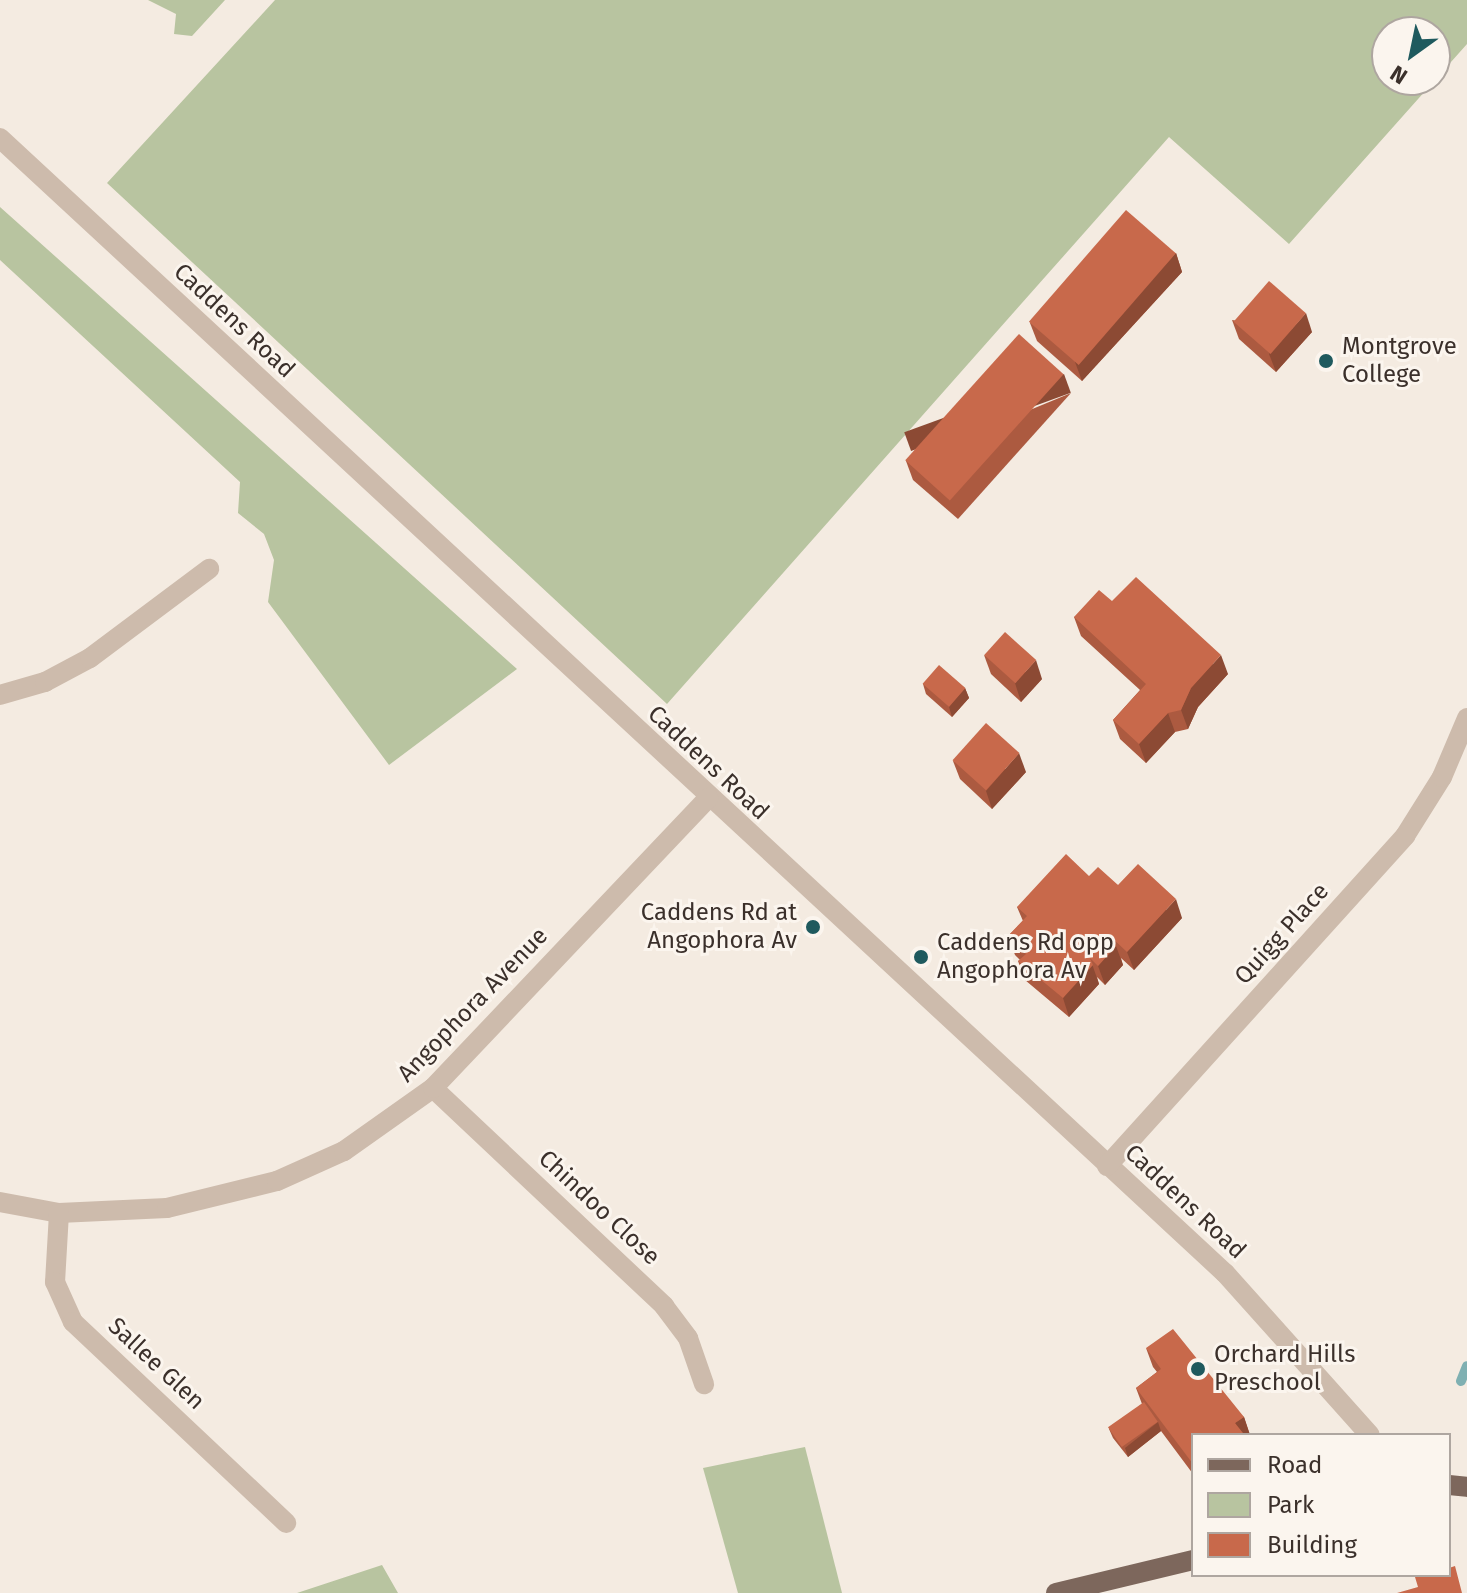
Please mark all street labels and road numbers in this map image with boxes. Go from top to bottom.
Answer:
street label: Caddens Road [167,258,301,384]
street label: Caddens Road [641,700,775,826]
street label: Quigg Place [1229,877,1335,991]
street label: Angophora Avenue [392,922,554,1088]
street label: Caddens Road [1118,1139,1252,1265]
street label: Chindoo Close [532,1145,666,1271]
street label: Sallee Glen [102,1312,210,1416]

